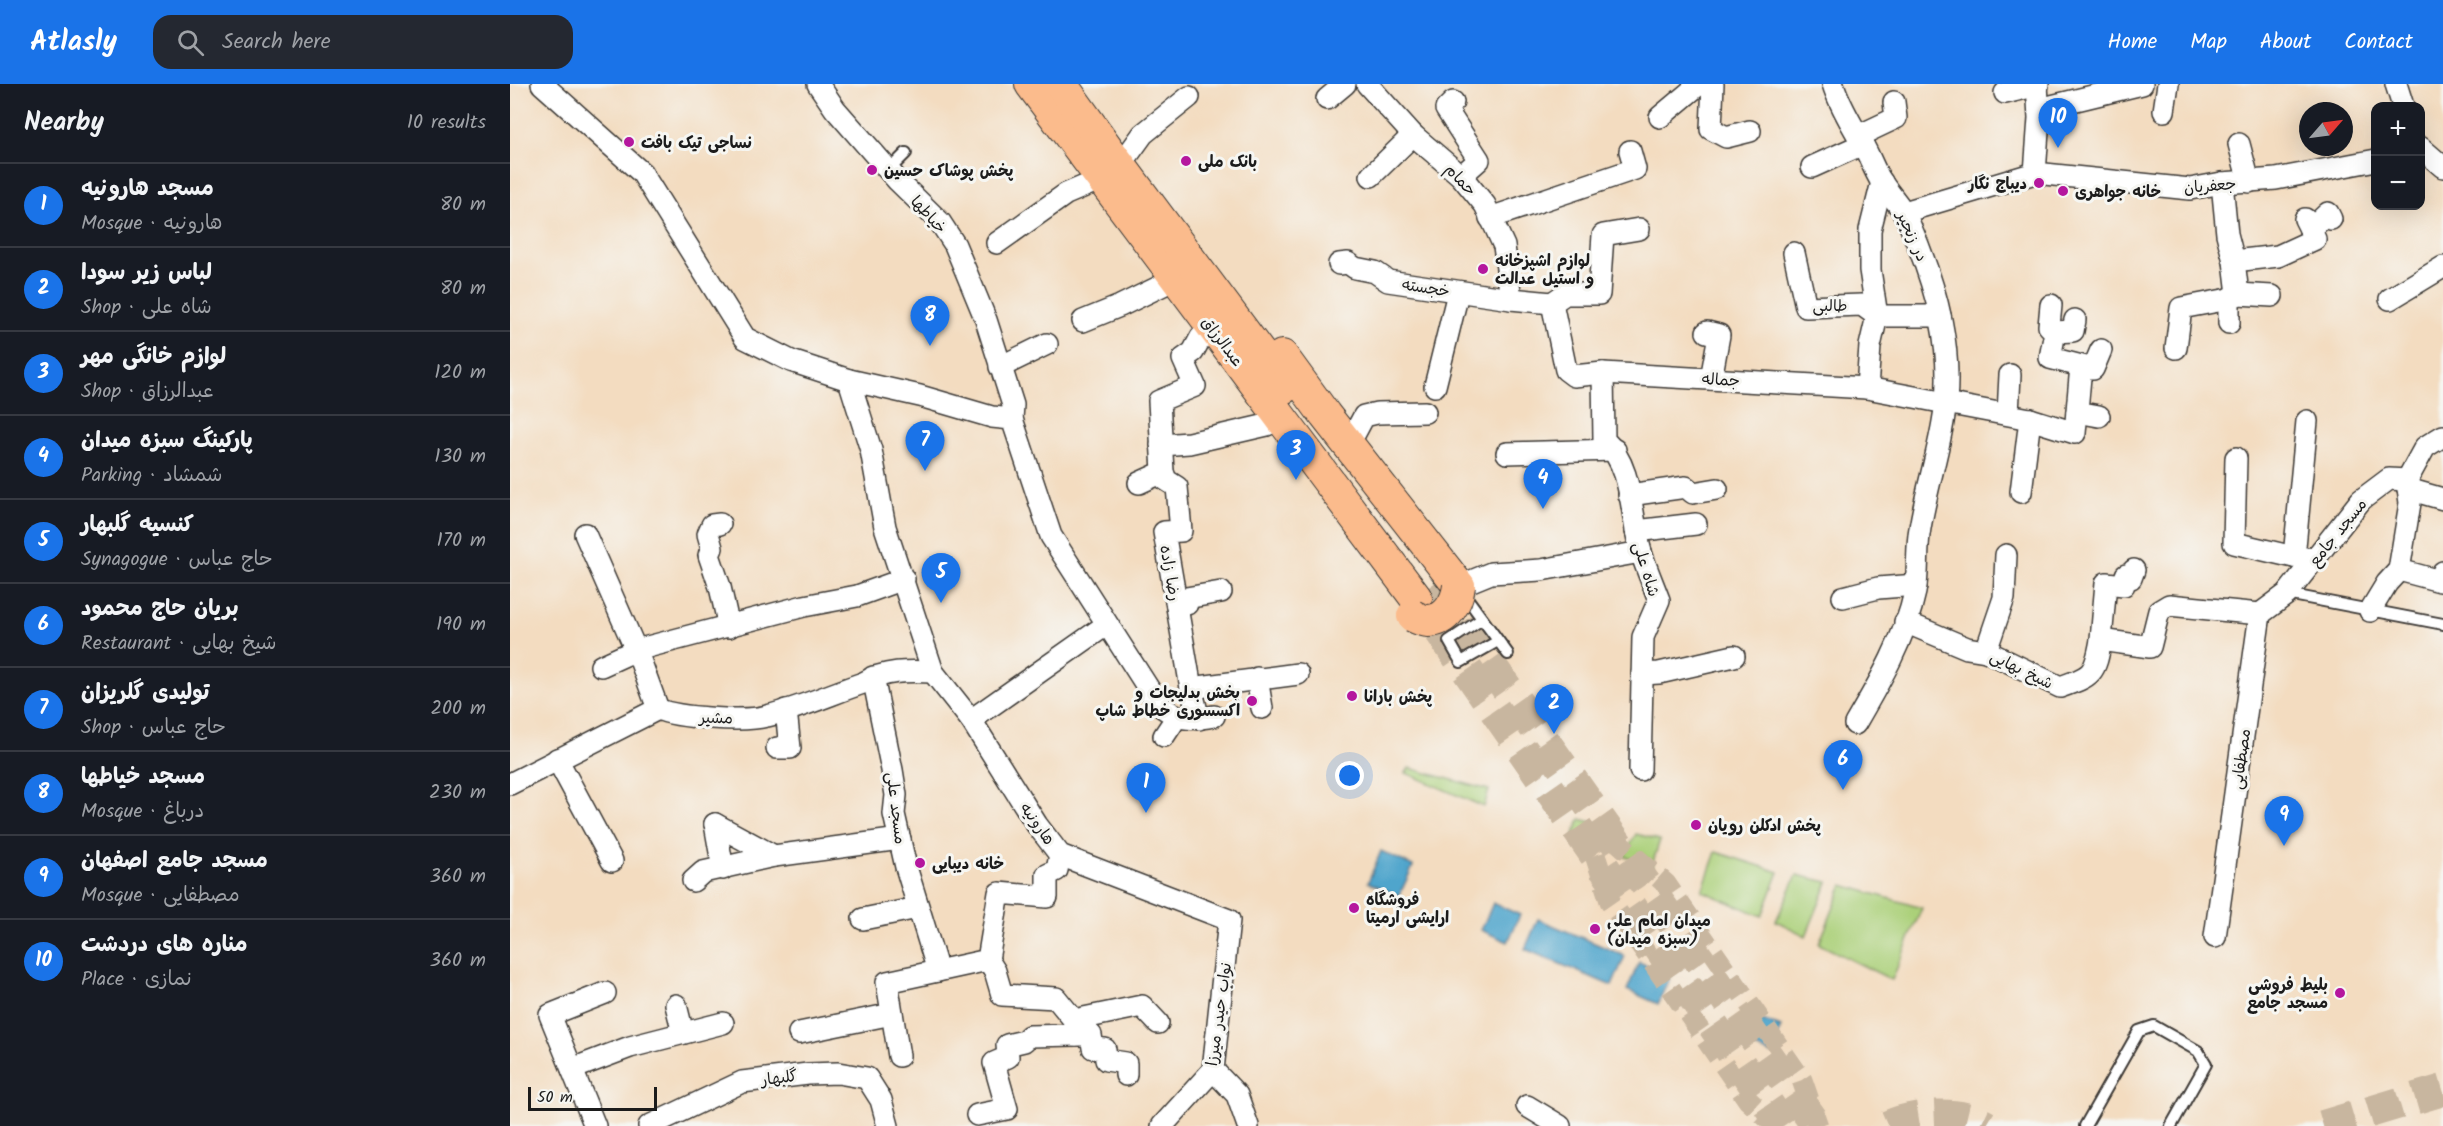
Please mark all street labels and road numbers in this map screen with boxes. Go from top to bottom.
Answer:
street label: حمام [1438,158,1482,202]
street label: جعفریان [2183,172,2237,201]
street label: خیاطها [904,190,952,240]
street label: در زنجیر [1889,205,1934,266]
street label: خجسته [1400,272,1451,305]
street label: طالبی [1813,294,1847,319]
street label: عبدالرزاق [1195,311,1249,372]
street label: جماله [1701,367,1741,394]
street label: مسجد جامع [2303,493,2374,573]
street label: شاه علی [1625,539,1666,600]
street label: رضا زاده [1152,543,1187,603]
street label: شیخ بهایی [1986,644,2057,696]
street label: مشیر [697,706,733,731]
street label: مصطفایی [2225,727,2258,791]
street label: مسجد علی [879,771,912,846]
street label: هارونیه [1013,797,1061,850]
street label: نواب حیدر میرزا [1200,961,1239,1068]
street label: گلبهار [758,1064,799,1093]

